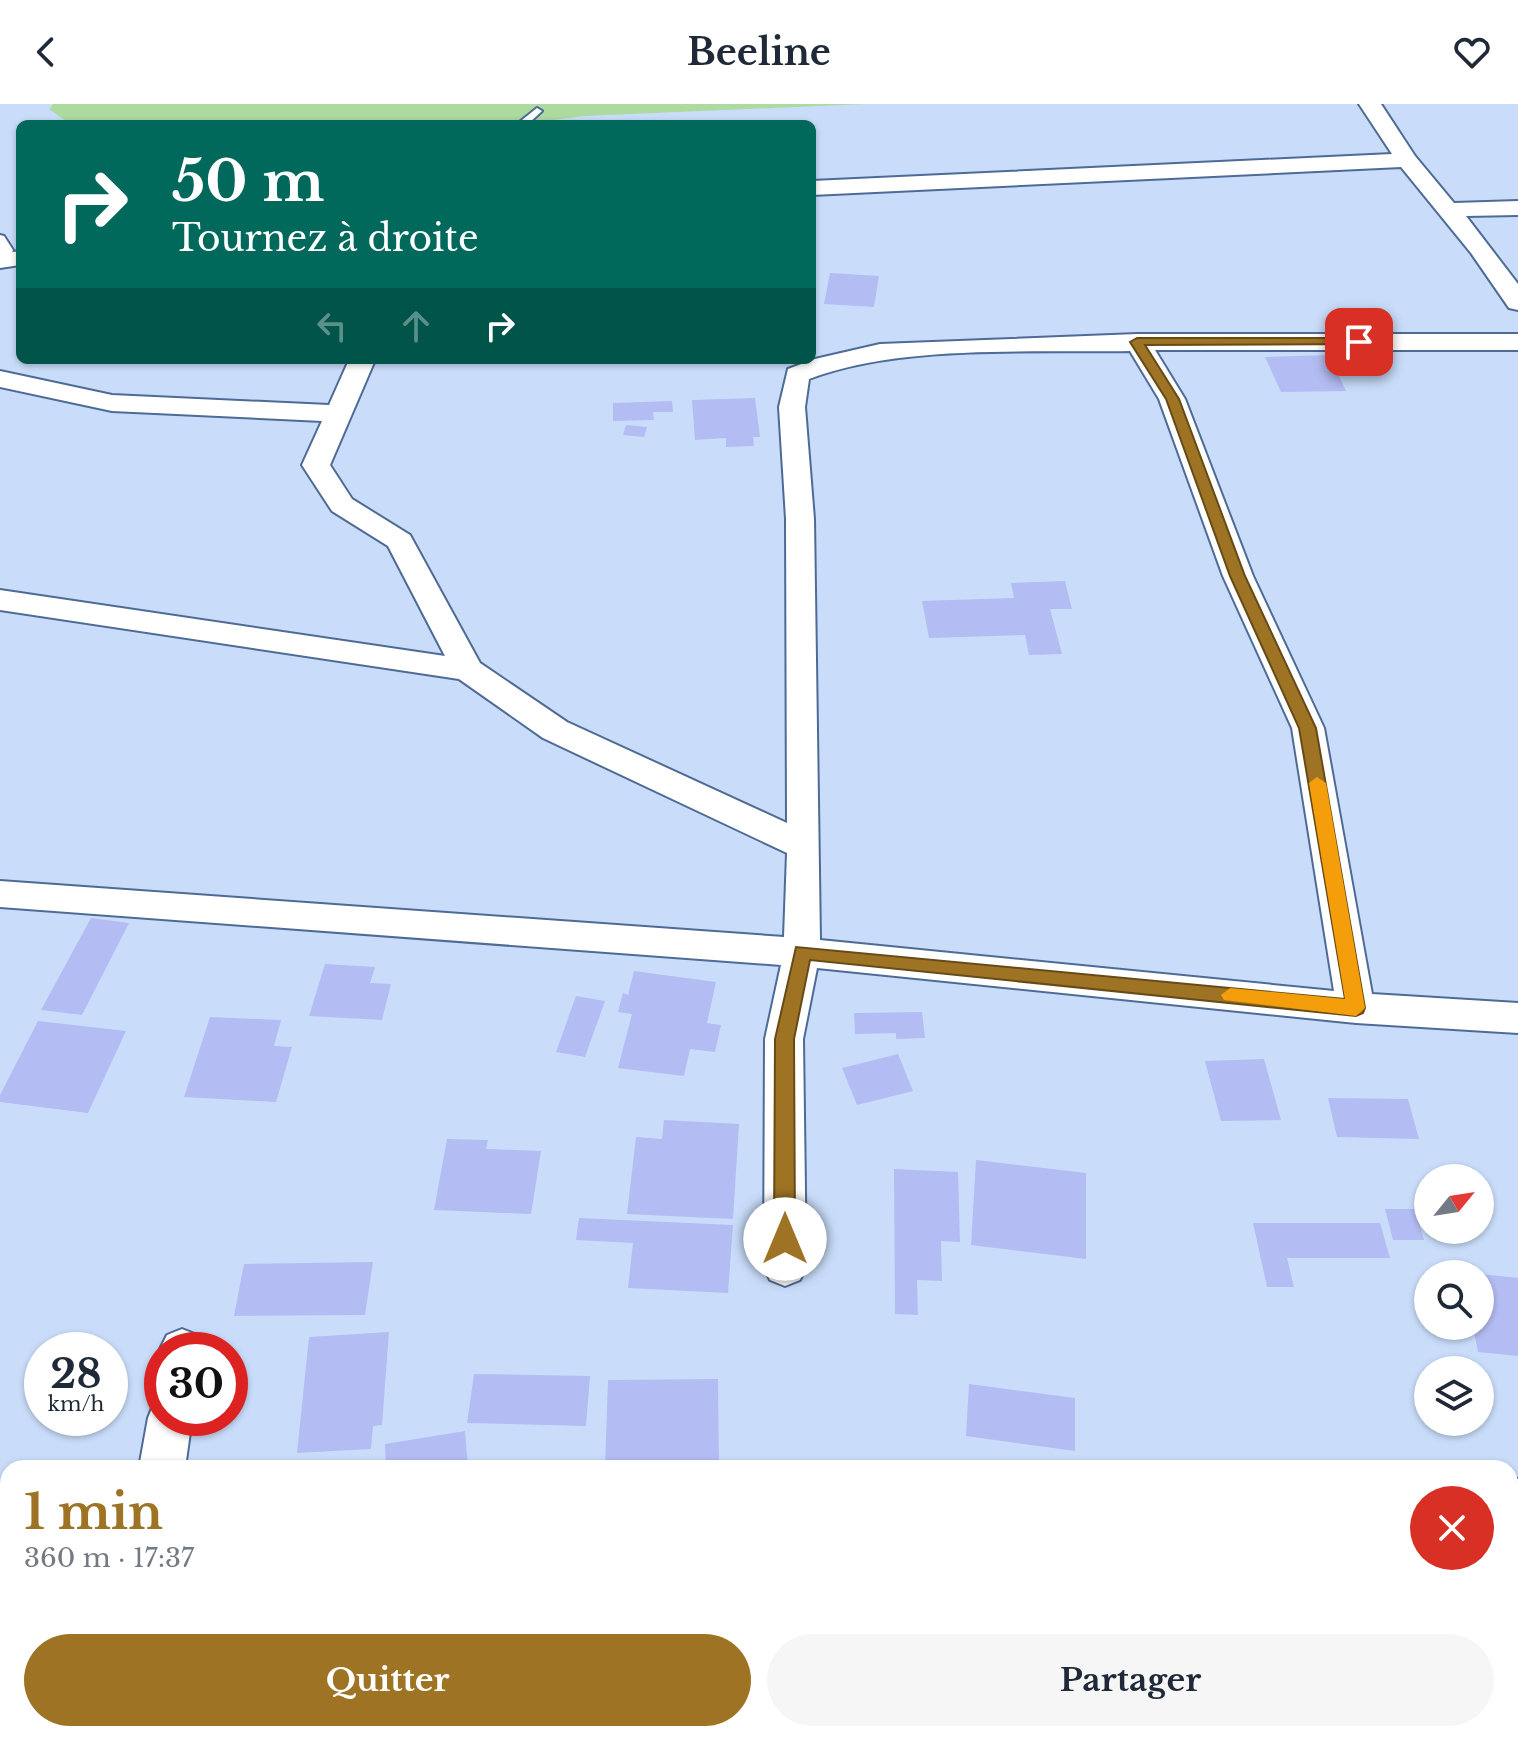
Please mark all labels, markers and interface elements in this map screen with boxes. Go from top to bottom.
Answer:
icon: back [24,30,68,74]
text: Beeline [687,30,831,75]
icon: heart [1450,30,1494,74]
text: 50 m [172,147,324,216]
icon: right [40,152,144,256]
text: Tournez à droite [172,216,479,261]
icon: left [310,304,354,348]
icon: ahead [394,304,438,348]
icon: right [478,304,522,348]
pin [1325,308,1393,376]
icon: arrive [1337,320,1381,364]
north arrow [1414,1164,1494,1244]
map controls [1414,1164,1494,1436]
position arrow [743,1197,827,1281]
button: search [1414,1260,1494,1340]
speed limit sign: 30 [144,1332,248,1436]
text: 28 [50,1349,102,1399]
button: layers [1414,1356,1494,1436]
text: km/h [48,1392,104,1416]
text: 1 min [24,1482,163,1542]
button: close [1410,1486,1494,1570]
text: 360 m · 17:37 [24,1542,194,1574]
button: Quitter [24,1634,751,1726]
button: Partager [767,1634,1494,1726]

